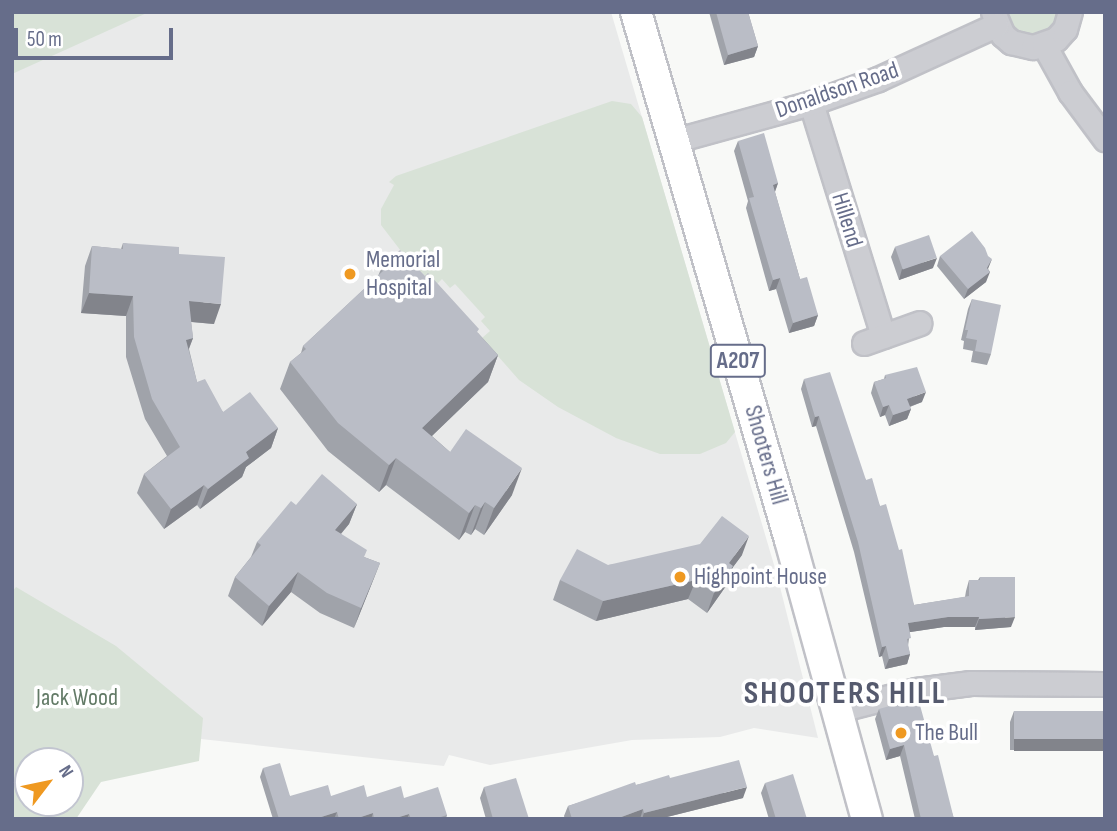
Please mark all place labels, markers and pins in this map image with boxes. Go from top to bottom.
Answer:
place label: Memorial Hospital [366,246,440,302]
marker: Memorial Hospital [340,264,360,284]
place label: Highpoint House [694,563,827,591]
marker: Highpoint House [672,569,688,585]
place label: The Bull [915,719,978,747]
marker: The Bull [893,725,909,741]

